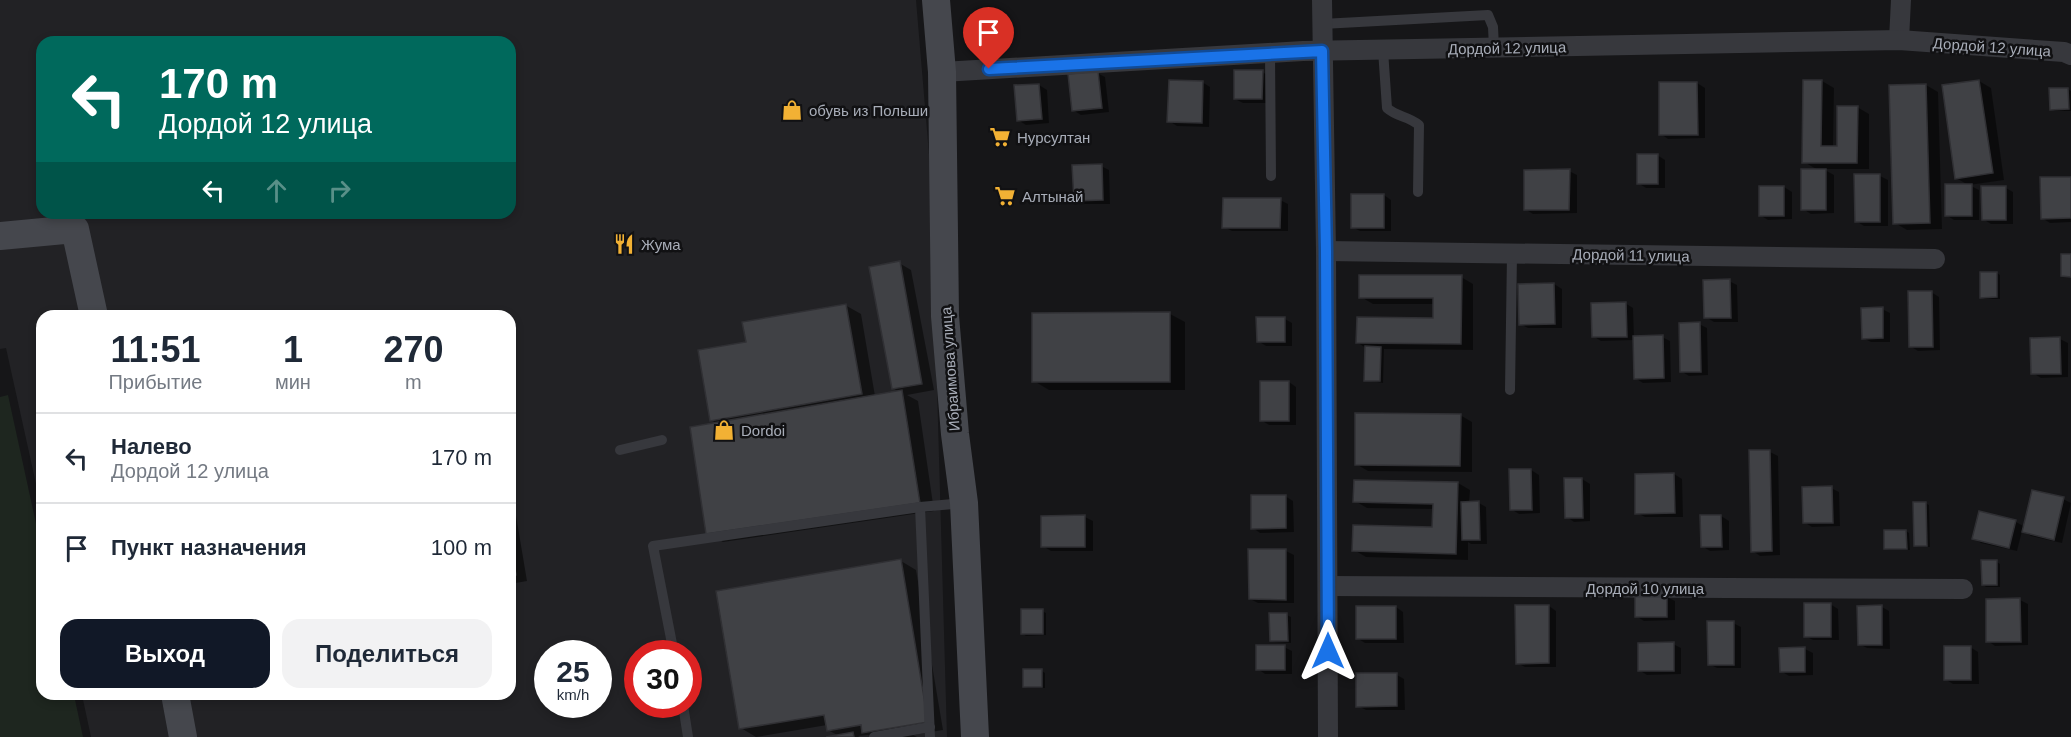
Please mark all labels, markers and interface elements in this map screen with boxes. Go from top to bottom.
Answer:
pin [963,7,1014,69]
icon: arrive [972,16,1005,49]
street label: Дордой 12 улица [1932,34,2052,60]
street label: Дордой 12 улица [1448,38,1567,58]
icon: left [60,60,138,138]
text: 170 m [159,60,278,107]
shop icon: обувь из Польши [780,98,804,122]
place label: обувь из Польши [809,102,928,119]
text: Дордой 12 улица [159,109,372,139]
supermarket icon: Нурсултан [988,125,1012,149]
place label: Нурсултан [1017,129,1090,146]
icon: left [197,174,230,207]
icon: ahead [260,174,293,207]
icon: right [323,174,356,207]
supermarket icon: Алтынай [993,184,1017,208]
place label: Алтынай [1022,188,1083,205]
restaurant icon: Жума [612,232,636,256]
place label: Жума [641,236,681,253]
street label: Дордой 11 улица [1572,245,1690,265]
street label: Ибраимова улица [937,306,963,432]
text: 11:51 [110,329,201,370]
text: 1 [283,329,303,370]
text: 270 [383,329,443,370]
text: Прибытие [108,371,202,393]
text: мин [275,371,311,393]
text: m [405,371,422,393]
shop icon: Dordoi [712,418,736,442]
place label: Dordoi [741,422,785,439]
text: Налево [111,434,192,459]
icon: left [60,442,93,475]
text: 170 m [431,445,492,470]
text: Дордой 12 улица [111,460,269,482]
icon: arrive [60,532,93,565]
text: Пункт назначения [111,535,307,560]
text: 100 m [431,535,492,560]
street label: Дордой 10 улица [1586,580,1705,597]
button: Выход [60,619,270,688]
button: Поделиться [282,619,492,688]
position arrow [1296,619,1360,683]
speed limit sign: 30 [624,640,702,718]
text: 25 [556,655,590,688]
text: km/h [557,686,589,703]

